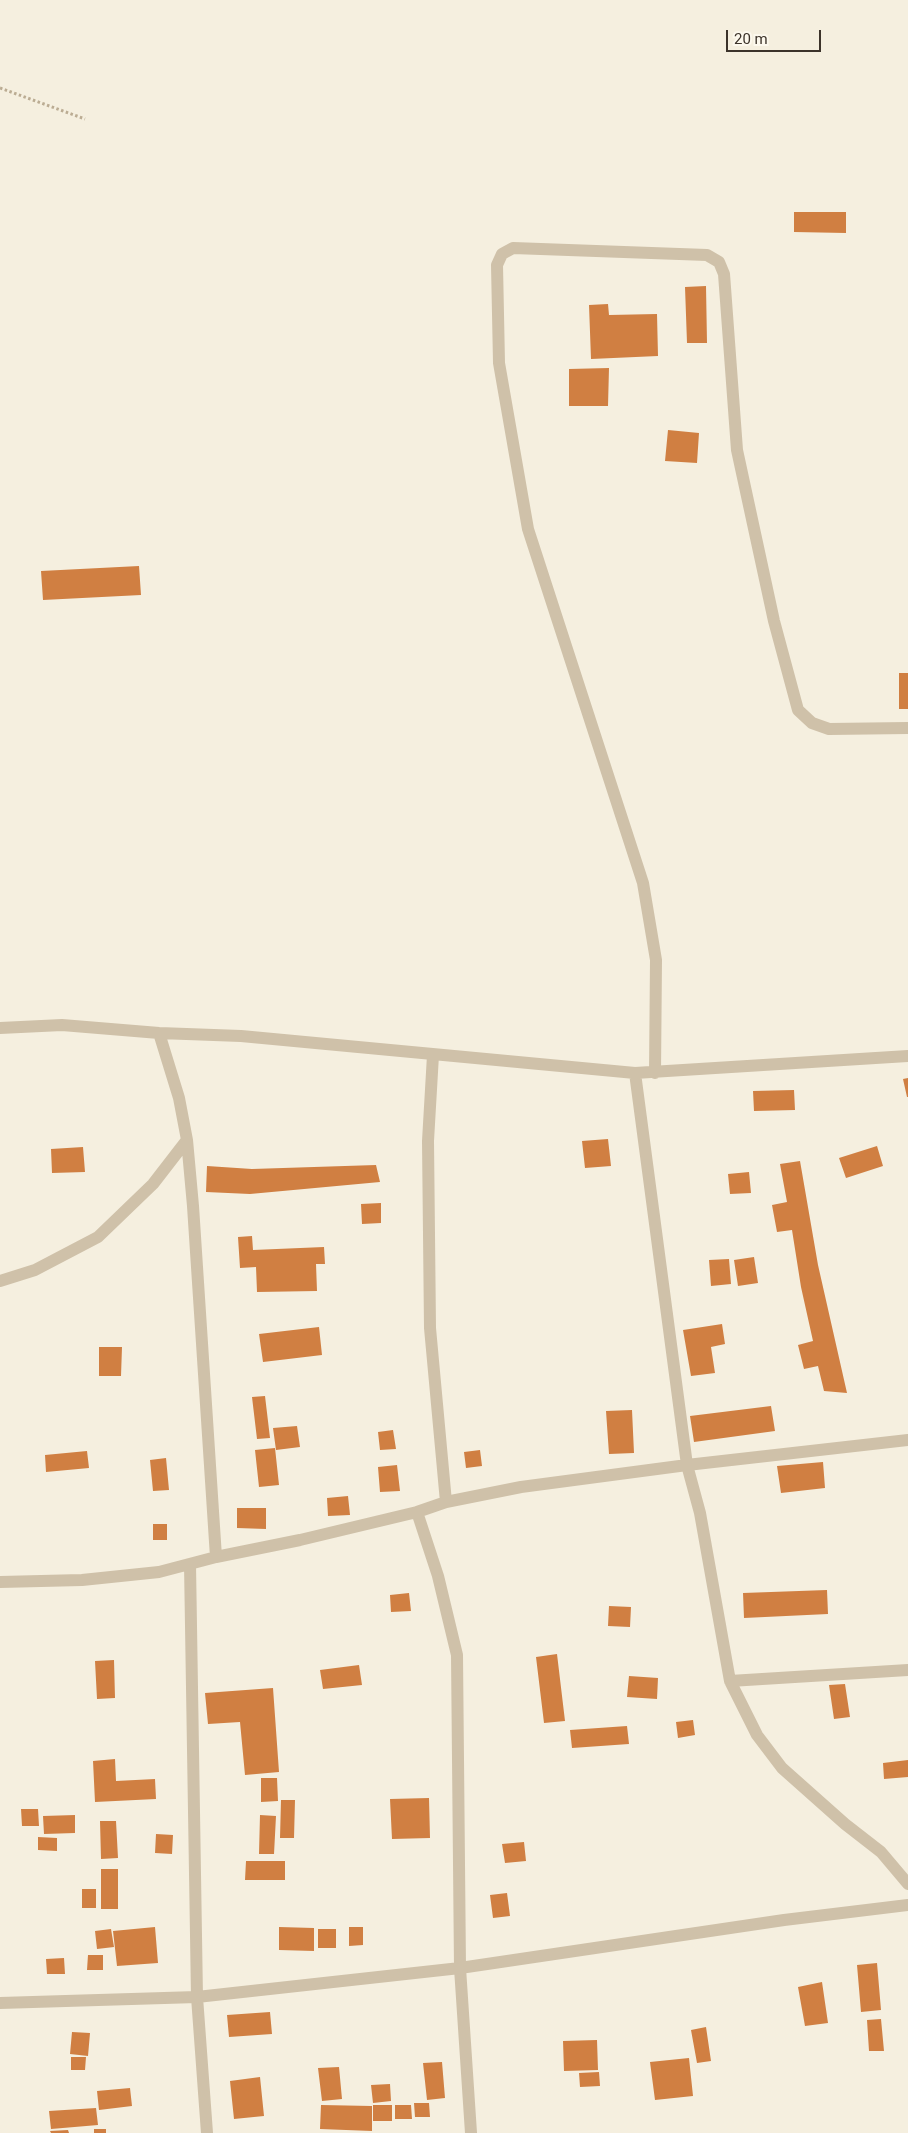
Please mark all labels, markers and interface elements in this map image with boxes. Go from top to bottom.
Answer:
scale bar [728,20,823,52]
text: 20 m [734,30,768,48]

